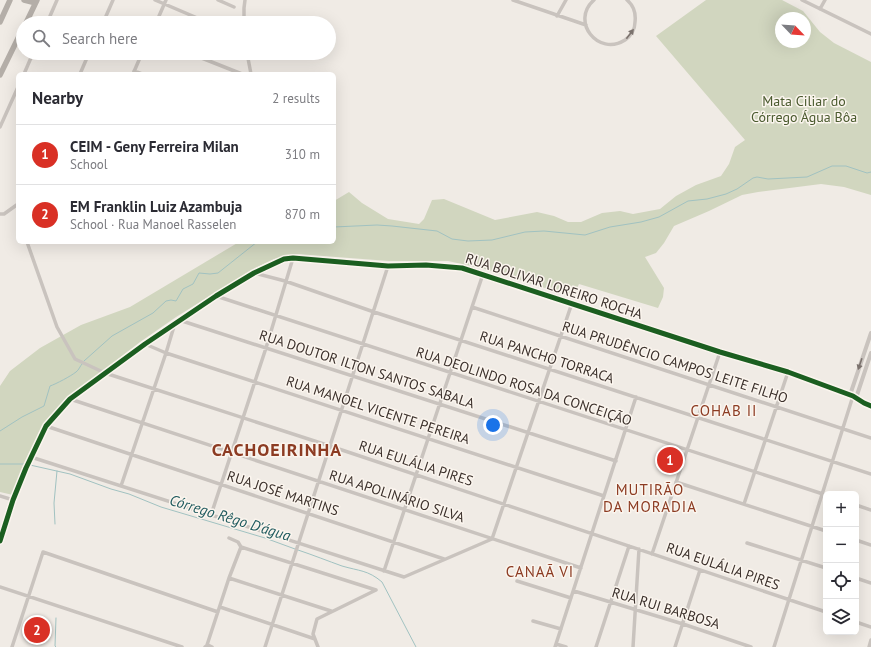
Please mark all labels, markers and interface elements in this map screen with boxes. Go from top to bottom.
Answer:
north arrow [775,12,811,48]
search box [16,16,336,60]
icon: search [30,27,52,49]
text: Search here [62,29,138,48]
one-way arrow [625,29,634,39]
text: Nearby [32,87,83,109]
text: 2 results [272,90,320,107]
park label: Mata Ciliar do Córrego Água Bôa [751,92,857,126]
text: CEIM - Geny Ferreira Milan [70,137,239,156]
text: 1 [41,146,49,163]
text: 310 m [285,146,320,163]
text: School [70,156,108,173]
text: EM Franklin Luiz Azambuja [70,197,242,216]
text: 2 [41,206,49,223]
text: 870 m [285,206,320,223]
text: School · Rua Manoel Rasselen [70,216,236,233]
street label: RUA BOLIVAR LOREIRO ROCHA [463,249,646,323]
street label: RUA PRUDÊNCIO CAMPOS LEITE FILHO [560,317,790,407]
street label: RUA DOUTOR ILTON SANTOS SABALA [257,326,478,413]
street label: RUA PANCHO TORRACA [478,327,617,387]
street label: RUA DEOLINDO ROSA DA CONCEIÇÃO [414,343,634,429]
one-way arrow [857,358,863,370]
street label: RUA MANOEL VICENTE PEREIRA [284,372,473,448]
district label: COHAB II [691,401,757,420]
your location [483,415,503,435]
street label: RUA EULÁLIA PIRES [357,436,475,490]
district label: CACHOEIRINHA [212,438,342,461]
pin: 1 [657,445,683,475]
street label: RUA JOSÉ MARTINS [225,466,341,520]
street label: RUA APOLINÁRIO SILVA [327,466,468,527]
district label: MUTIRÃO DA MORADIA [603,480,697,516]
water label: Córrego Rêgo D'água [167,490,294,545]
map controls [823,491,859,635]
button: + [823,491,859,527]
button: − [823,527,859,563]
street label: RUA EULÁLIA PIRES [664,538,782,594]
district label: CANAÃ VI [506,562,574,581]
button: locate [823,563,859,599]
street label: RUA RUI BARBOSA [610,583,723,633]
button: layers [823,599,859,635]
pin: 2 [24,615,50,645]

